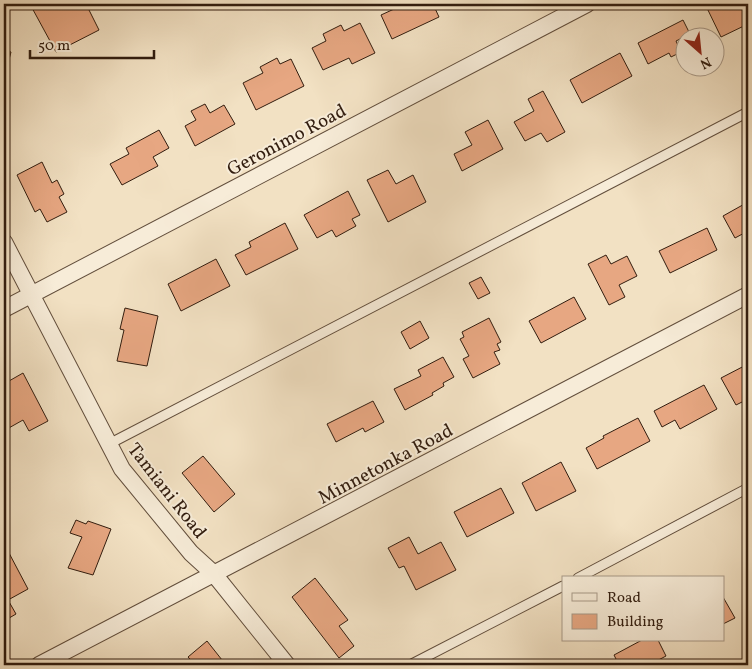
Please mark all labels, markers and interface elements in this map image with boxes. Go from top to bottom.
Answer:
scale bar [30,28,154,60]
north arrow [674,28,724,78]
text: 50 m [38,36,70,57]
text: N [696,51,714,73]
street label: Geronimo Road [223,98,351,183]
street label: Minnetonka Road [314,418,458,511]
street label: Tamiani Road [121,438,212,545]
legend [562,576,724,642]
text: Road [607,588,641,609]
text: Building [607,612,664,633]

